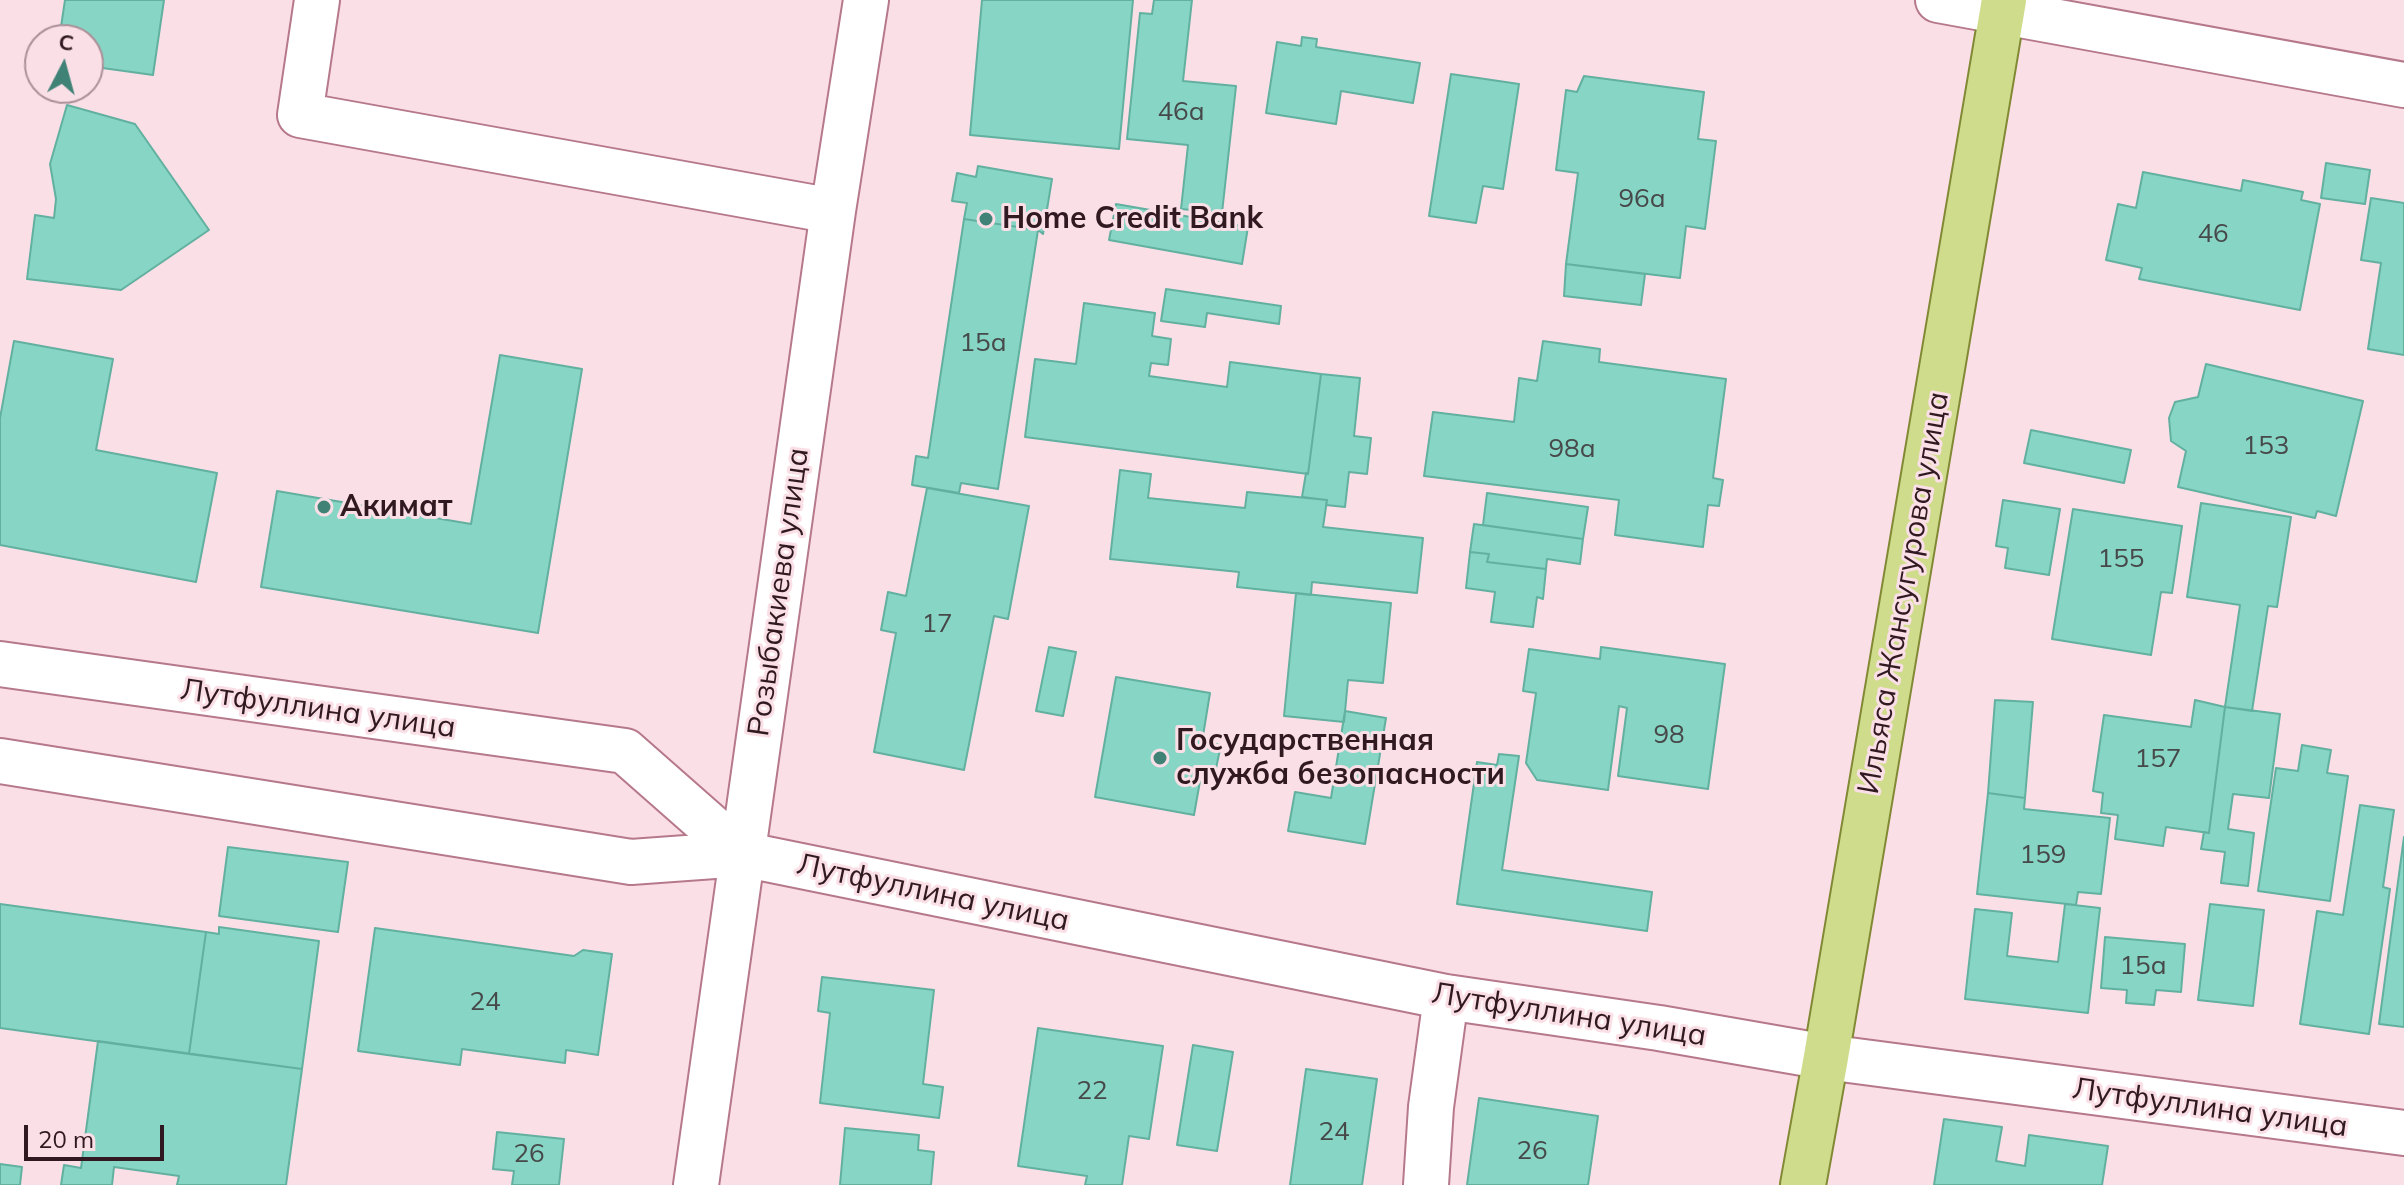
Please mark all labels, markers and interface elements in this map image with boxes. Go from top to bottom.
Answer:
north arrow [24,24,104,104]
text: С [57,27,75,57]
house number: 46а [1157,96,1205,128]
house number: 96а [1618,183,1666,215]
place label: Home Credit Bank [1002,201,1263,237]
marker: Home Credit Bank [977,210,995,228]
house number: 46 [2197,218,2229,250]
house number: 15а [959,327,1007,359]
street label: Ильяса Жансугурова улица [1851,389,1957,797]
house number: 153 [2243,430,2289,462]
house number: 98а [1548,433,1596,465]
street label: Розыбакиева улица [741,446,817,738]
place label: Акимат [340,489,453,525]
marker: Акимат [315,498,333,516]
house number: 155 [2098,543,2144,575]
house number: 17 [921,608,953,640]
street label: Лутфуллина улица [178,672,458,746]
house number: 98 [1653,719,1685,751]
place label: Государственная служба безопасности [1176,723,1505,794]
house number: 157 [2135,743,2181,775]
marker: Государственная служба безопасности [1151,749,1169,767]
house number: 159 [2020,839,2066,871]
street label: Лутфуллина улица [794,847,1072,939]
house number: 15а [2119,950,2167,982]
street label: Лутфуллина улица [1429,976,1709,1054]
house number: 24 [469,986,501,1018]
street label: Лутфуллина улица [2070,1071,2350,1145]
house number: 22 [1076,1075,1108,1107]
scale bar [28,1109,168,1159]
house number: 24 [1318,1116,1350,1148]
text: 20 m [38,1124,94,1154]
house number: 26 [1516,1135,1548,1167]
house number: 26 [513,1138,545,1170]

